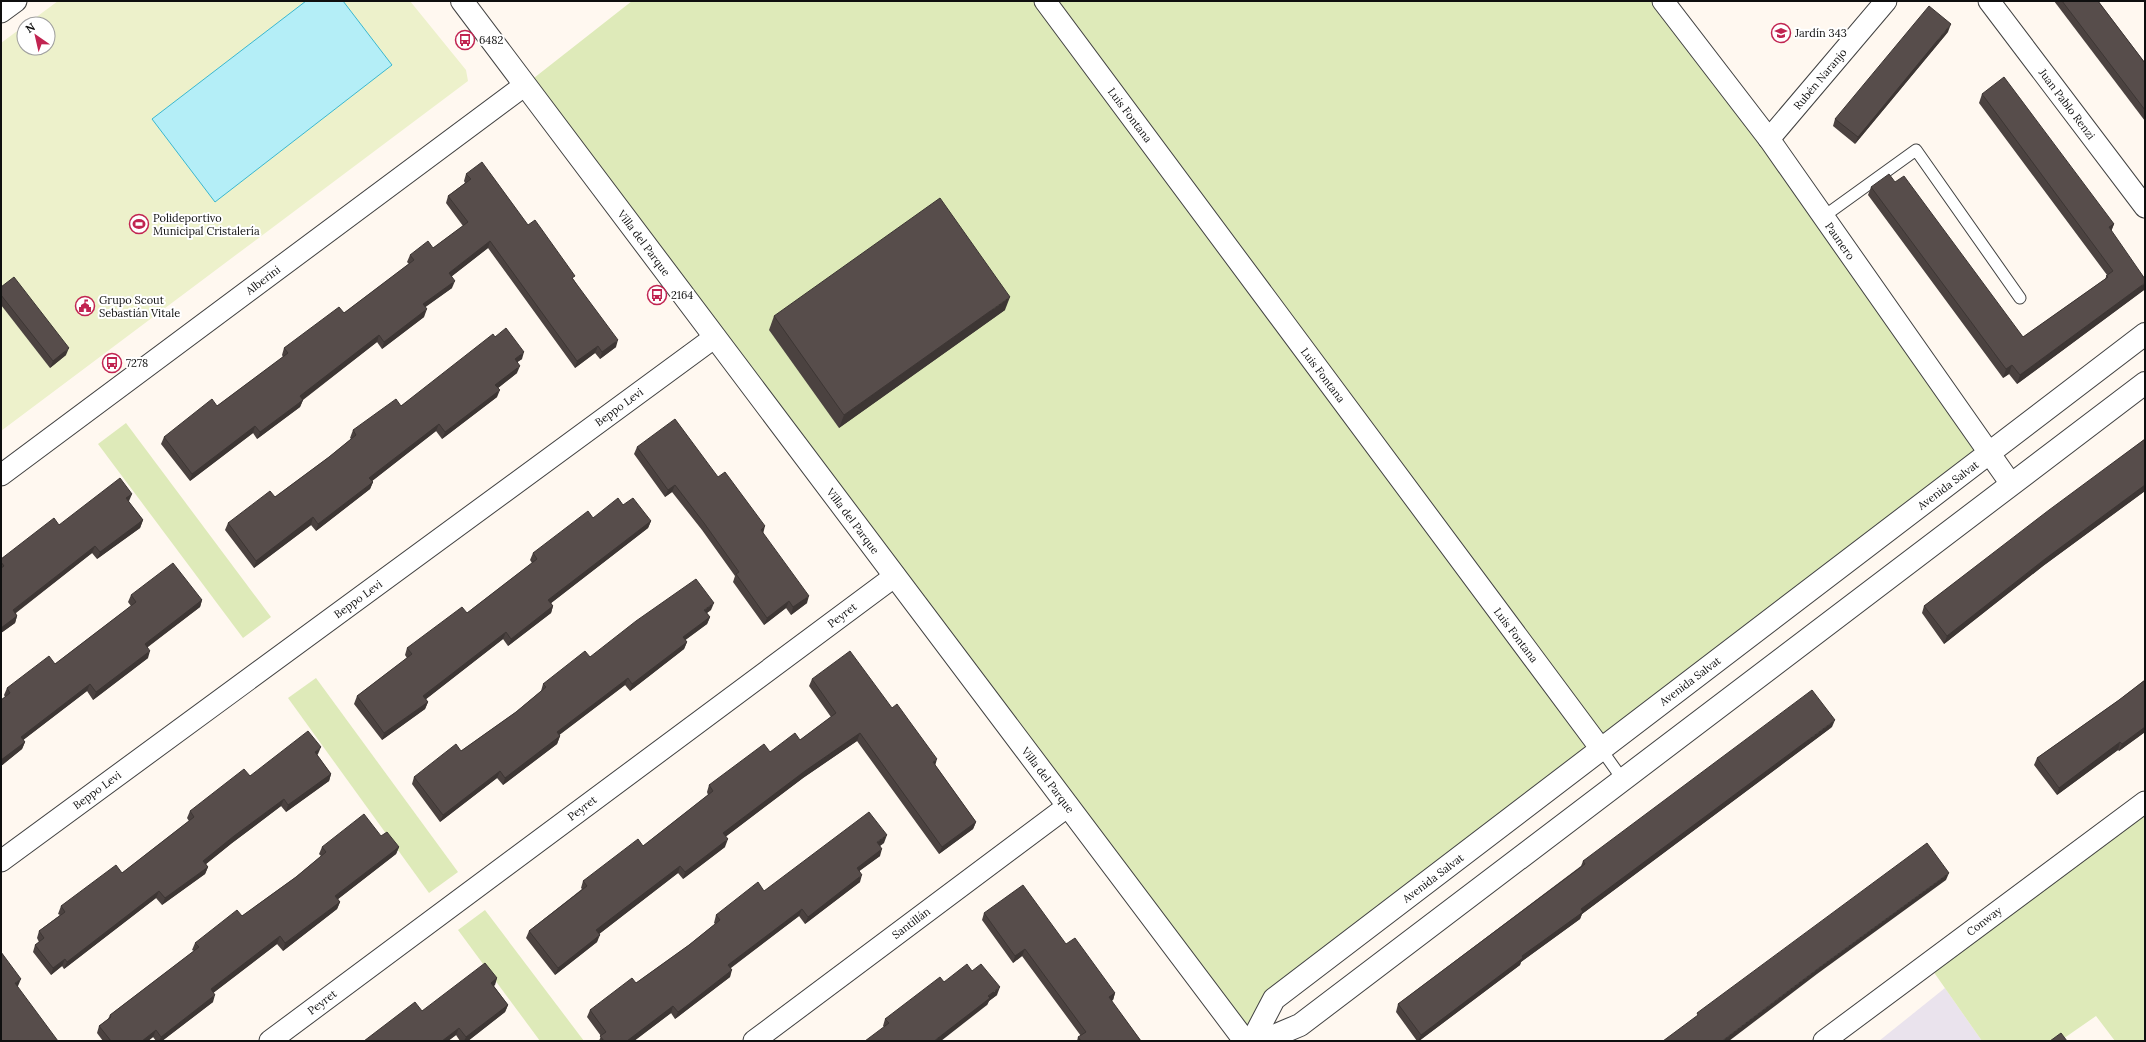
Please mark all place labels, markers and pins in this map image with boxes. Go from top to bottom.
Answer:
school or university icon: Jardín 343 [1770,22,1792,44]
place label: Jardín 343 [1794,26,1847,40]
bus stop icon: 6482 [454,29,476,51]
place label: 6482 [479,33,504,47]
place label: Polideportivo Municipal Cristalería [153,211,260,238]
sports icon: Polideportivo Municipal Cristalería [128,213,150,235]
bus stop icon: 2164 [646,284,668,306]
place label: 2164 [671,288,693,302]
place label: Grupo Scout Sebastián Vitale [99,293,180,320]
public building icon: Grupo Scout Sebastián Vitale [74,295,96,317]
bus stop icon: 7278 [101,352,123,374]
place label: 7278 [126,356,148,370]

